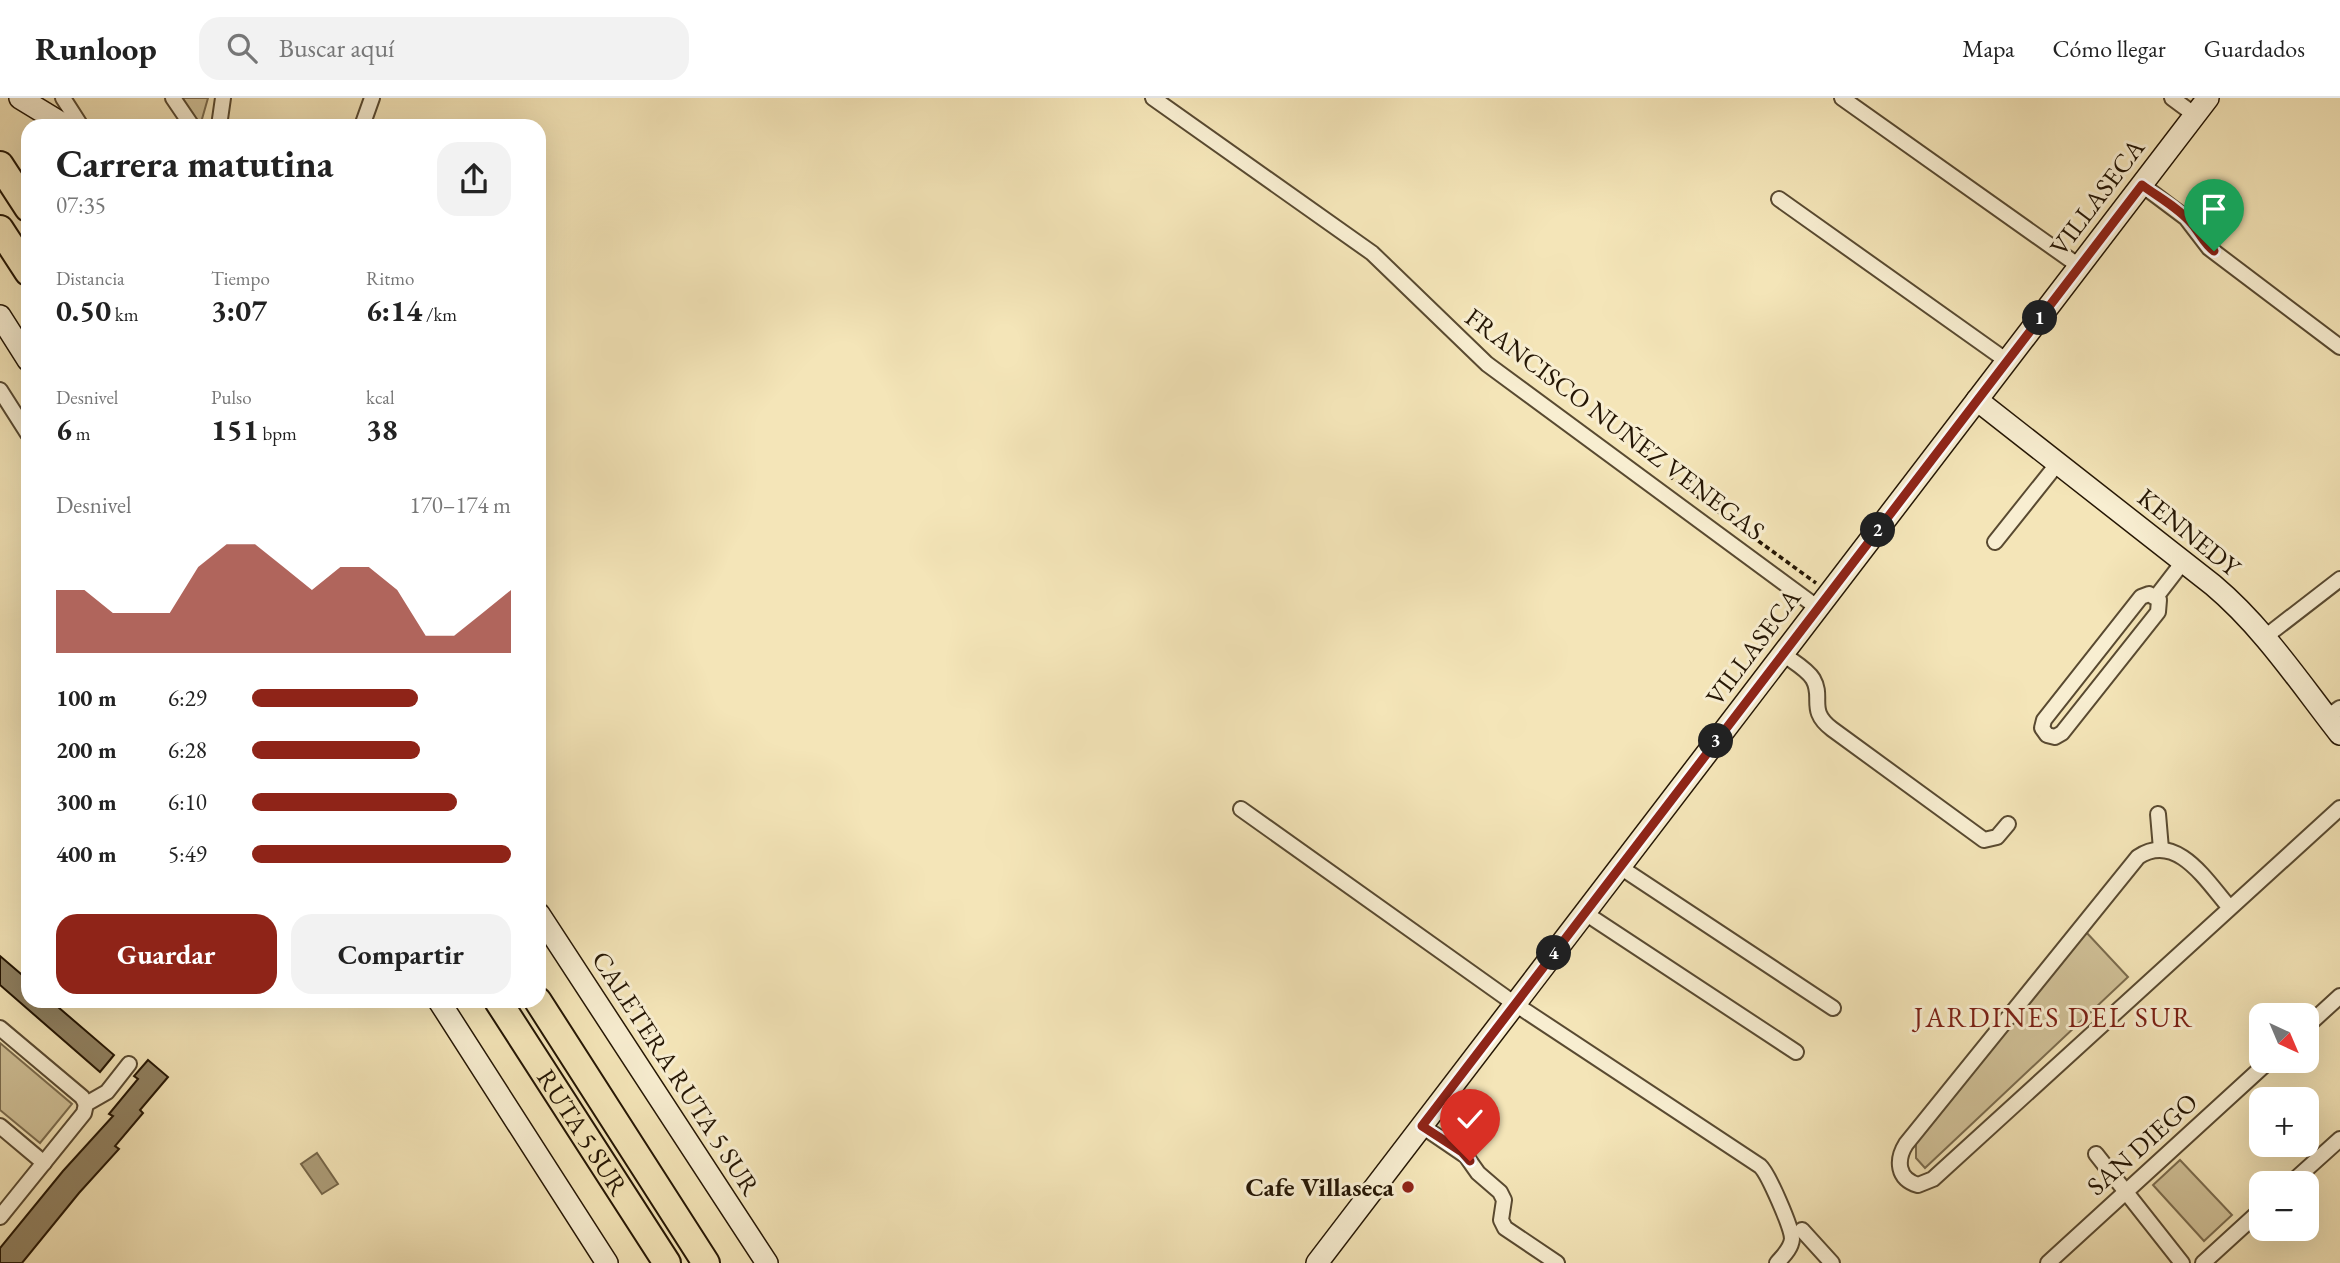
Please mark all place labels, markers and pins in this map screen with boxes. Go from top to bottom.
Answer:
pin [2184,179,2244,251]
pin: 1 [2022,300,2058,336]
pin: 2 [1860,512,1896,548]
pin: 3 [1698,724,1734,758]
pin: 4 [1536,936,1572,970]
pin [1440,1089,1500,1161]
place label: Cafe Villaseca [1245,1170,1395,1204]
marker: Cafe Villaseca [1400,1179,1416,1195]

